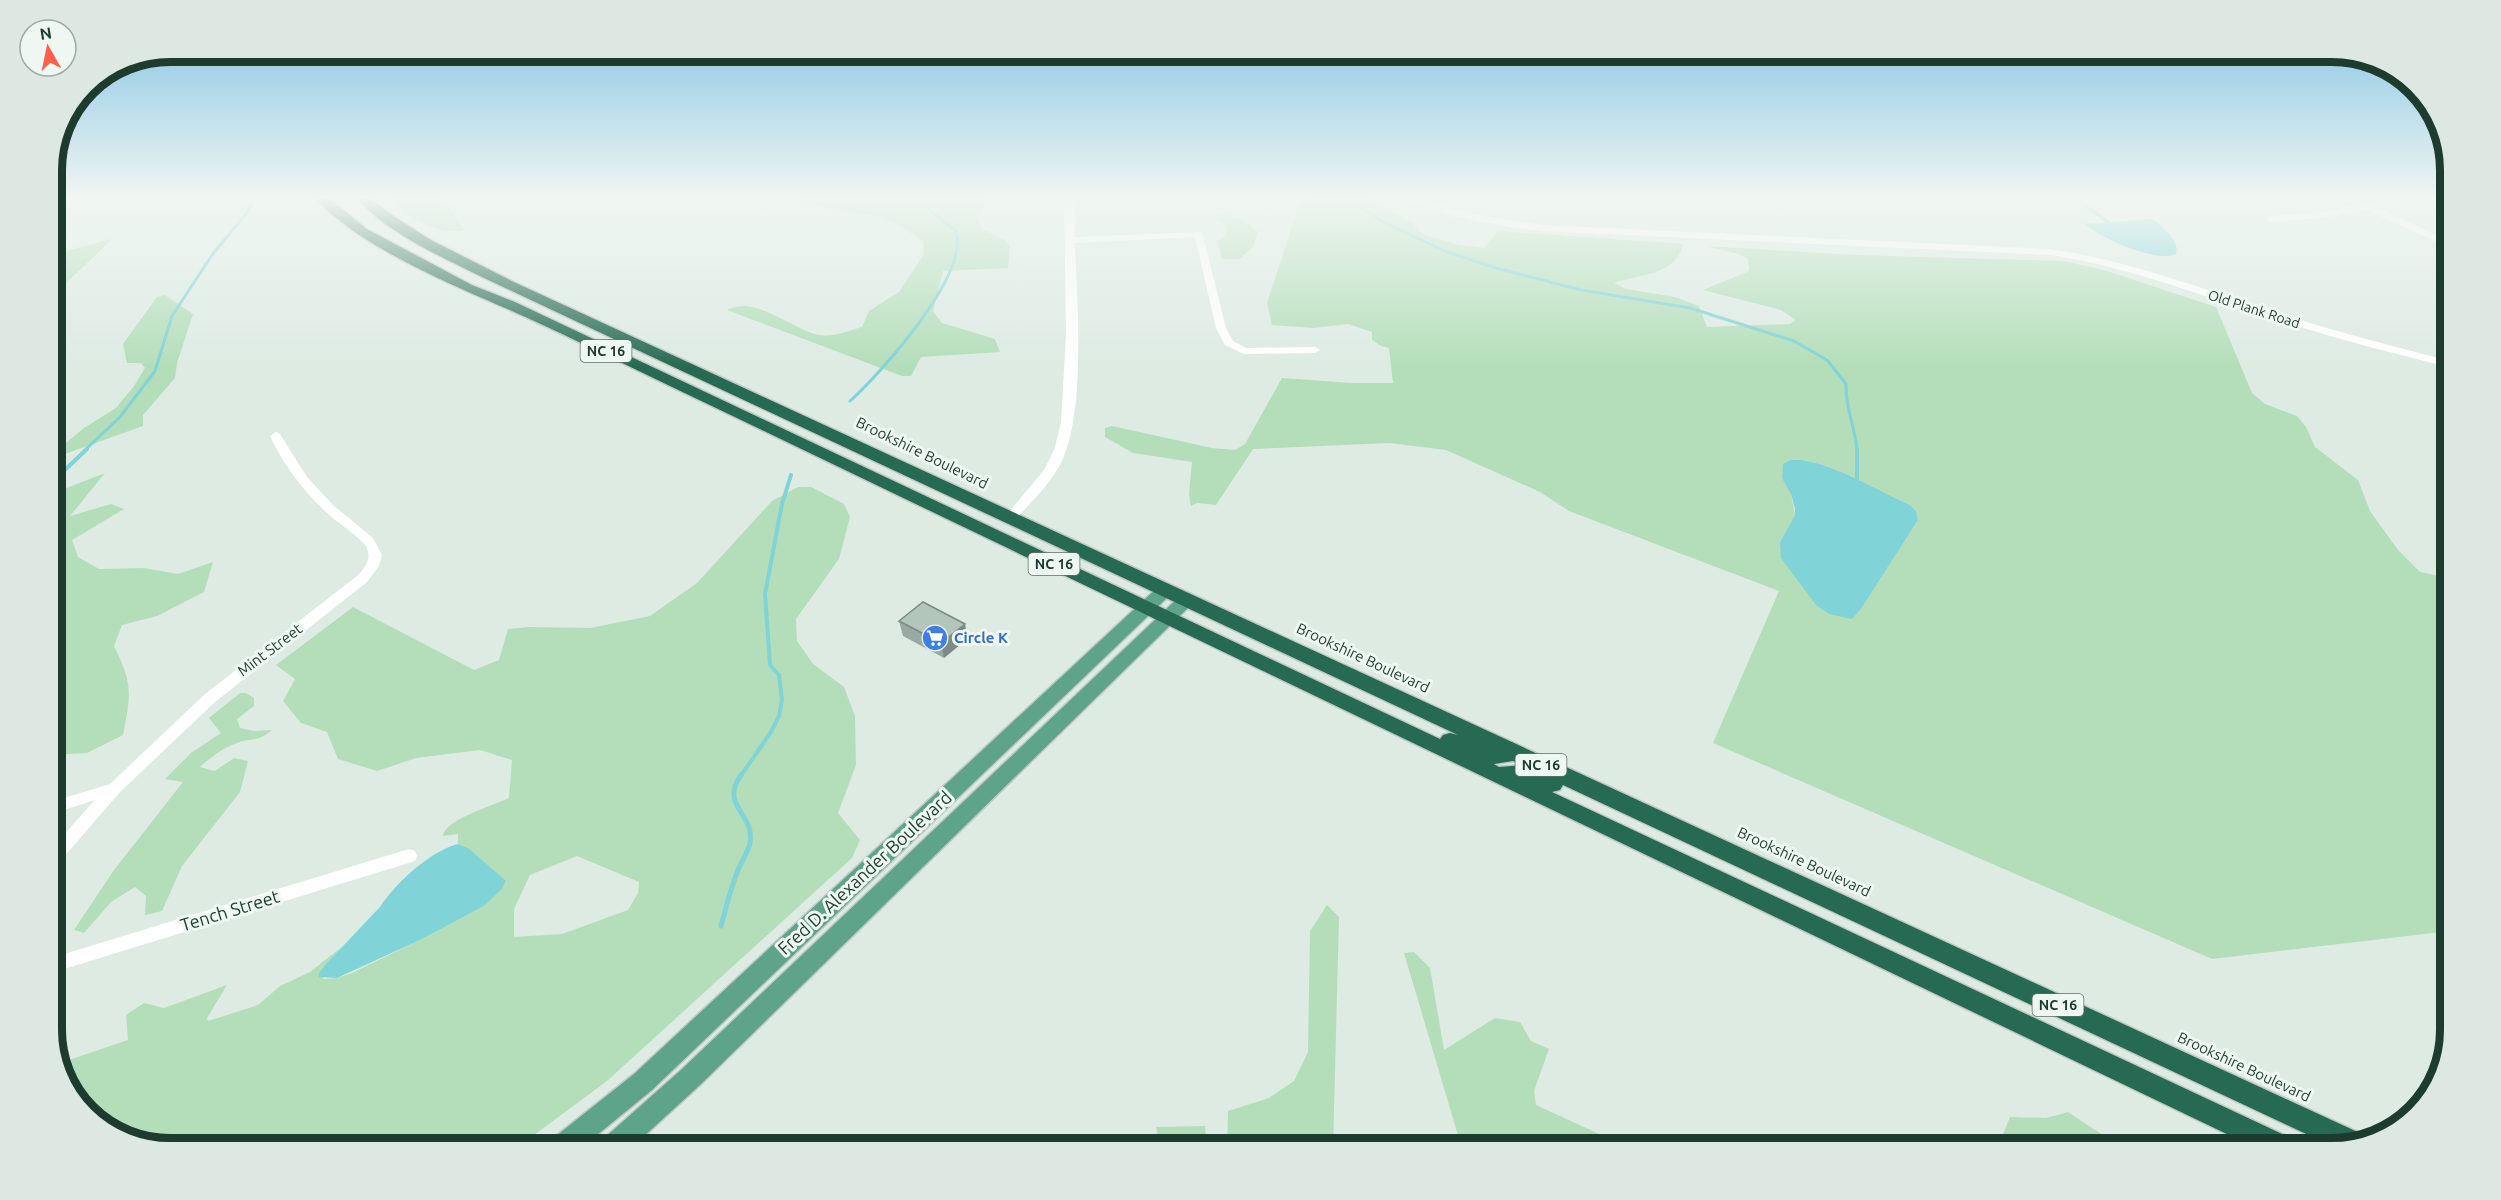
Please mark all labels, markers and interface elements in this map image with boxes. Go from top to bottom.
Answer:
north arrow [18,18,78,78]
text: N [38,23,53,43]
street label: Old Plank Road [2206,287,2302,331]
road number: NC 16 [580,340,632,362]
street label: Brookshire Boulevard [853,413,991,492]
road number: NC 16 [1028,553,1080,575]
street label: Brookshire Boulevard [1294,619,1432,696]
street label: Mint Street [234,620,305,679]
supermarket icon: Circle K [920,623,950,653]
place label: Circle K [954,629,1008,646]
road number: NC 16 [1516,754,1566,776]
street label: Fred D. Alexander Boulevard [773,787,955,958]
street label: Brookshire Boulevard [1735,823,1873,900]
street label: Tench Street [178,886,282,935]
road number: NC 16 [2032,994,2084,1016]
street label: Brookshire Boulevard [2175,1028,2313,1105]

